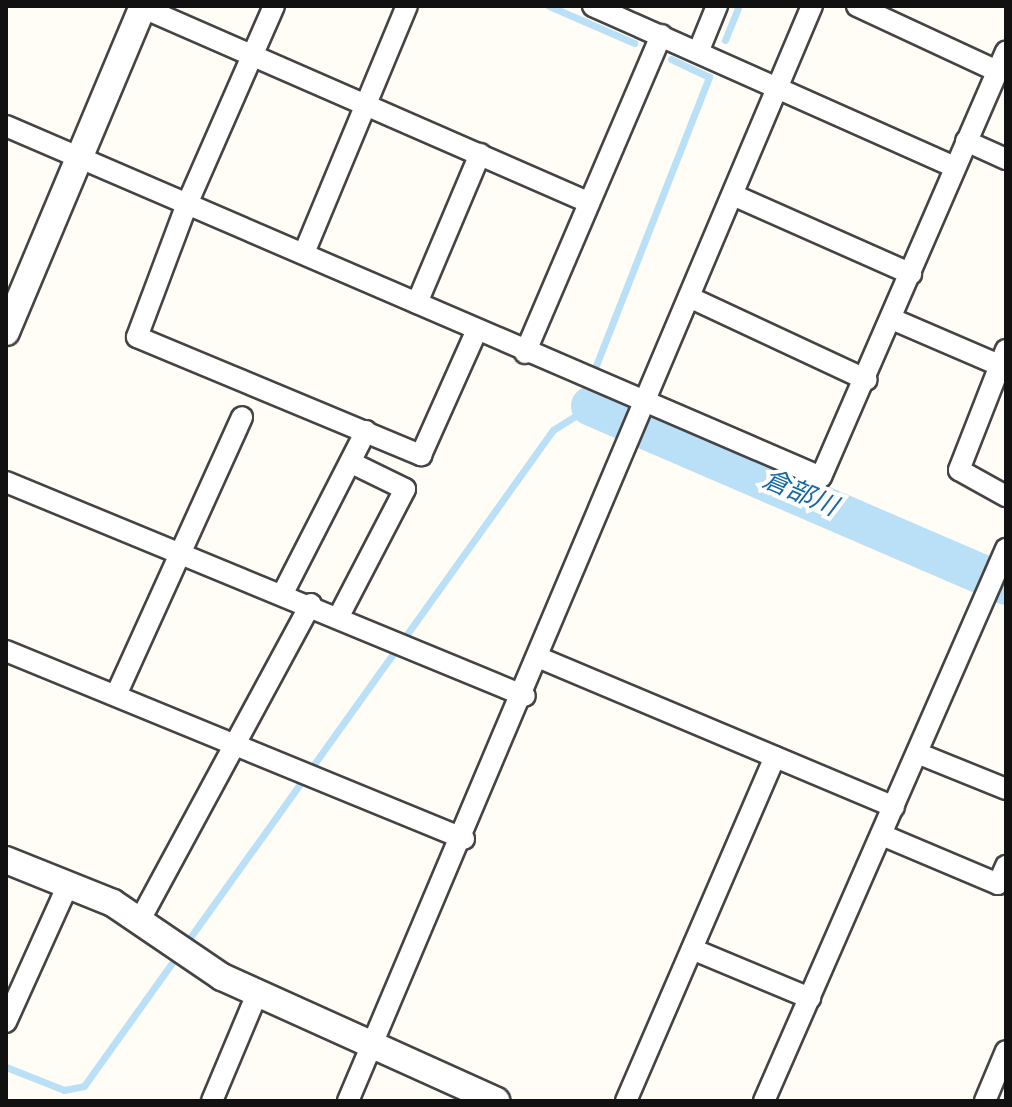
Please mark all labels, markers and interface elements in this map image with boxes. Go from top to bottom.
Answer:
water label: 倉部川 [758,463,842,523]

